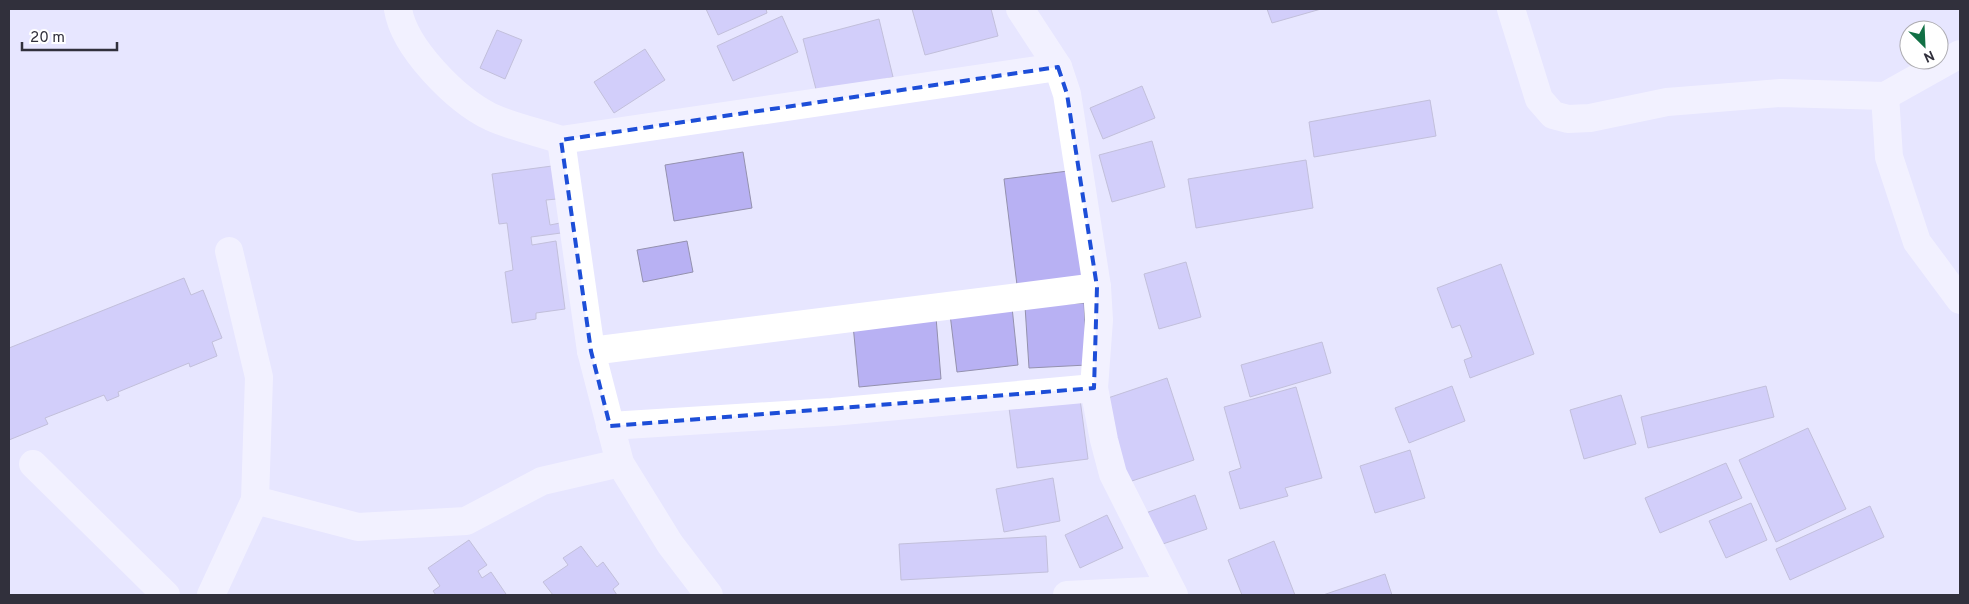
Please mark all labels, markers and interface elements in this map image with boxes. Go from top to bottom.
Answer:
scale bar [22,20,118,52]
north arrow [1899,20,1949,70]
text: 20 m [30,29,65,48]
text: N [1921,46,1937,65]

